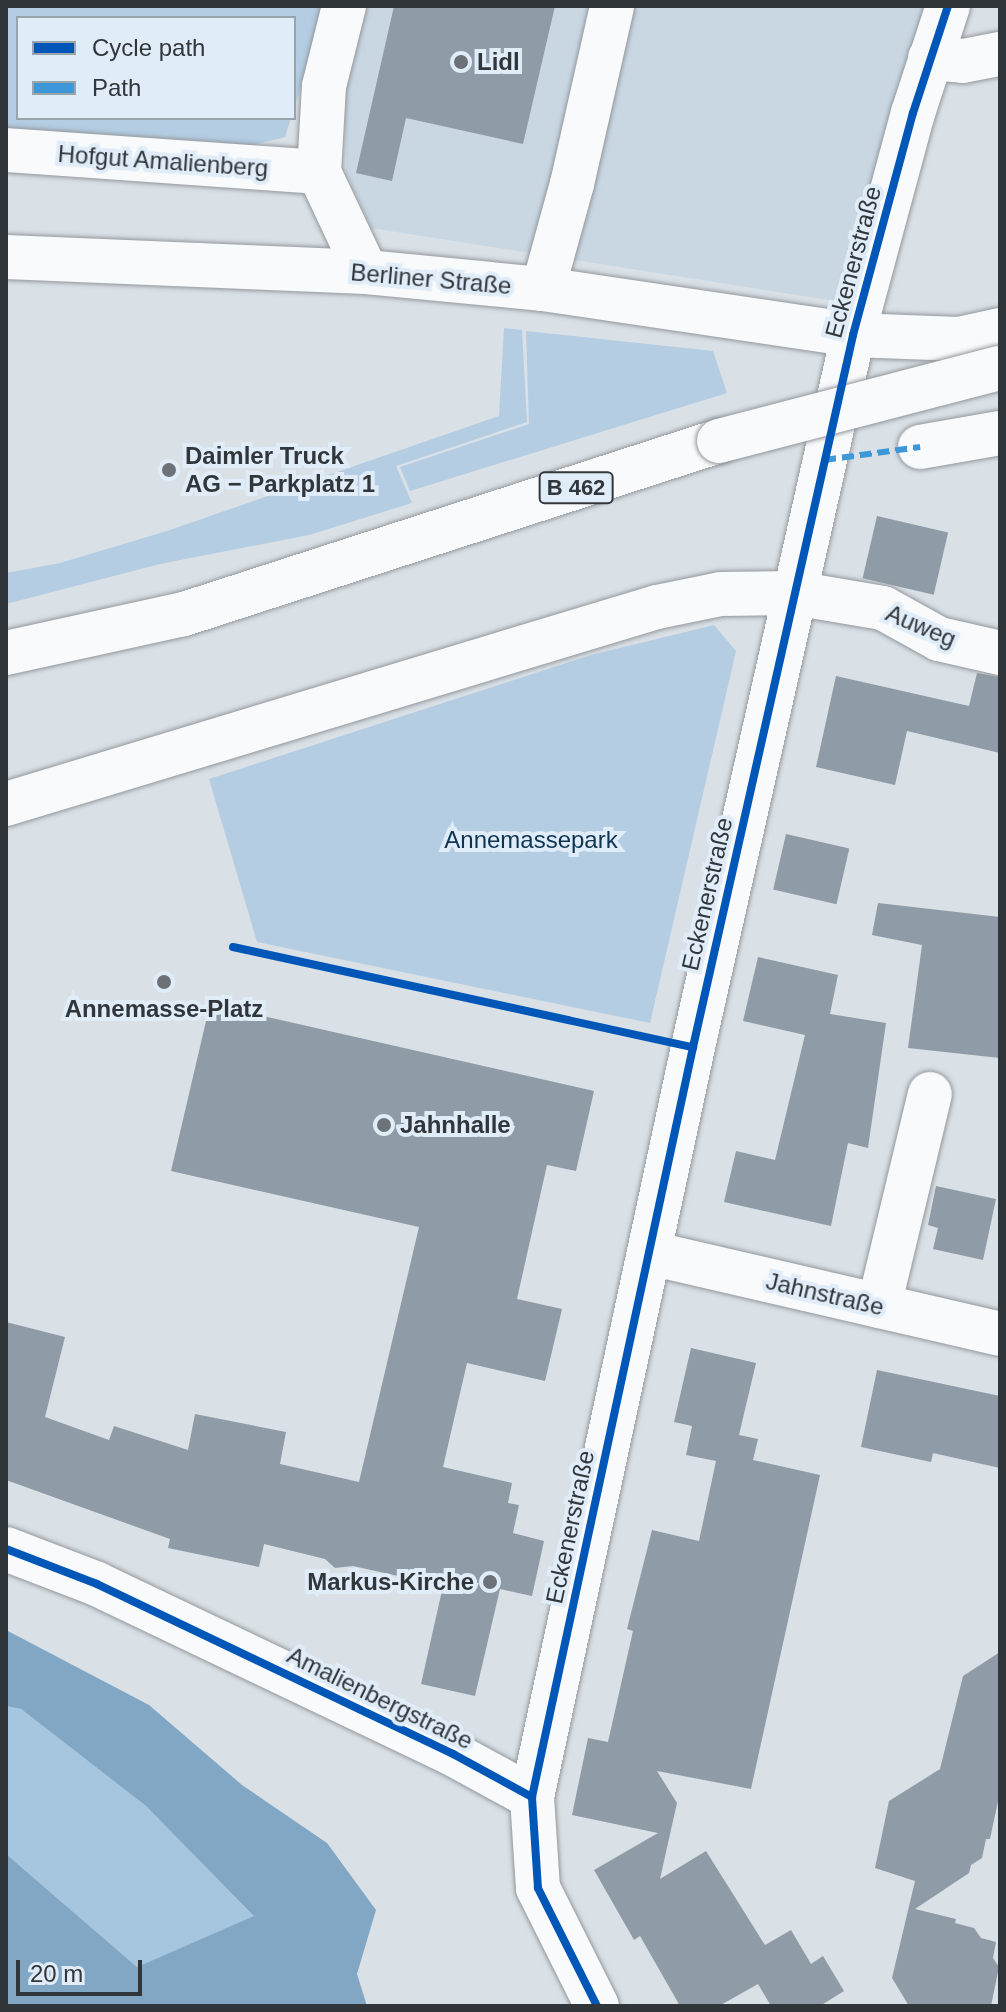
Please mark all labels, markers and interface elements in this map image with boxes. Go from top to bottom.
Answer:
legend [16,16,296,120]
text: Cycle path [92,34,205,61]
place label: Lidl [477,48,520,76]
marker: Lidl [452,53,470,71]
text: Path [92,74,141,101]
street label: Hofgut Amalienberg [56,139,270,183]
street label: Eckenerstraße [819,183,887,341]
street label: Berliner Straße [349,258,513,300]
place label: Daimler Truck AG − Parkplatz 1 [185,442,375,498]
marker: Daimler Truck AG − Parkplatz 1 [160,461,178,479]
road number: B 462 [538,470,614,506]
street label: Auweg [882,598,960,654]
street label: Eckenerstraße [675,815,739,973]
park label: Annemassepark [444,826,618,854]
marker: Annemasse-Platz [155,973,173,991]
place label: Annemasse-Platz [65,995,263,1023]
place label: Jahnhalle [400,1111,511,1139]
marker: Jahnhalle [375,1116,393,1134]
street label: Jahnstraße [763,1266,887,1322]
street label: Eckenerstraße [540,1448,600,1606]
place label: Markus-Kirche [307,1568,474,1596]
marker: Markus-Kirche [481,1573,499,1591]
street label: Amalienbergstraße [283,1641,477,1755]
scale bar [20,1944,146,1994]
text: 20 m [30,1960,83,1987]

